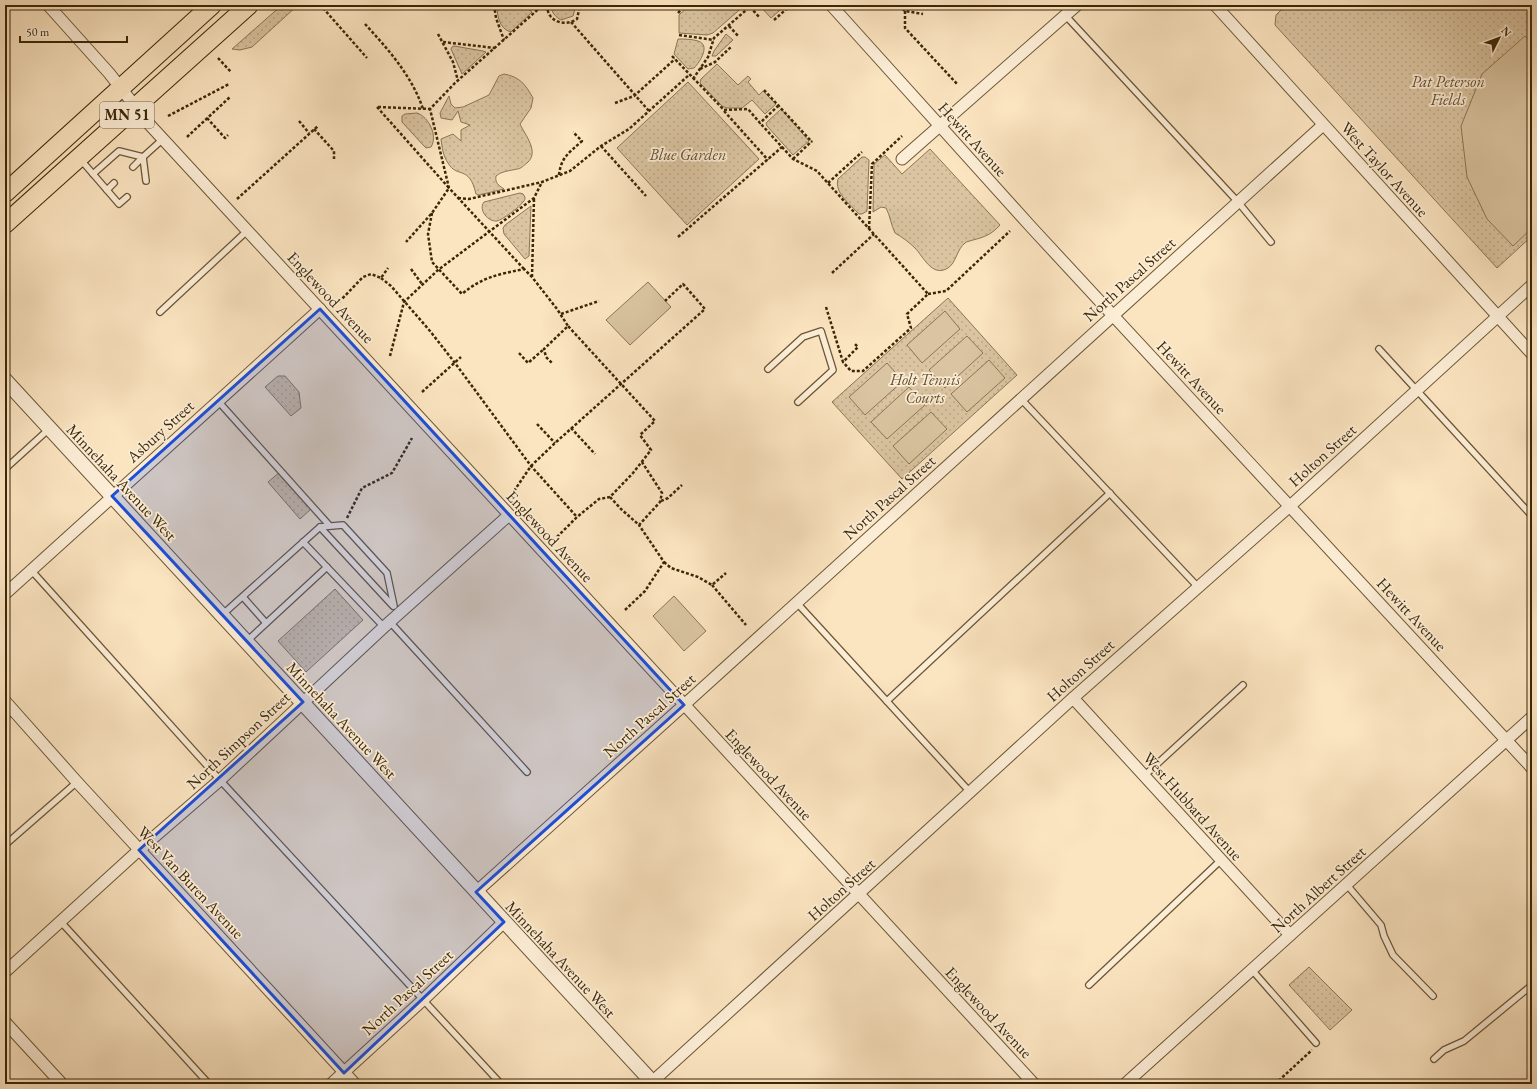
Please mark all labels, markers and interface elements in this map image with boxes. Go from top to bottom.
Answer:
scale bar [20,18,127,44]
north arrow [1479,18,1519,58]
text: N [1498,23,1515,39]
text: 50 m [26,24,50,40]
park label: Pat Peterson Fields [1411,71,1485,110]
street label: Hewitt Avenue [934,98,1012,181]
road number: MN 51 [100,102,154,128]
street label: West Taylor Avenue [1336,117,1433,221]
park label: Blue Garden [649,144,726,165]
street label: North Pascal Street [1079,232,1180,326]
street label: Englewood Avenue [283,247,379,348]
street label: Hewitt Avenue [1152,336,1231,419]
park label: Holt Tennis Courts [889,369,961,408]
street label: Asbury Street [121,396,198,468]
street label: Minnehaha Avenue West [62,419,181,545]
street label: Holton Street [1284,419,1361,491]
street label: North Pascal Street [839,450,940,544]
street label: Englewood Avenue [502,486,598,587]
street label: Hewitt Avenue [1372,573,1451,656]
street label: Holton Street [1042,634,1119,706]
street label: Minnehaha Avenue West [282,657,401,783]
street label: North Pascal Street [599,668,700,762]
street label: North Simpson Street [182,687,295,794]
street label: Englewood Avenue [721,724,817,825]
street label: West Hubbard Avenue [1138,748,1247,865]
street label: West Van Buren Avenue [133,821,248,943]
street label: North Albert Street [1267,841,1370,937]
street label: Holton Street [803,853,880,925]
street label: Minnehaha Avenue West [501,896,620,1022]
street label: North Pascal Street [357,945,457,1040]
street label: Englewood Avenue [941,962,1037,1063]

